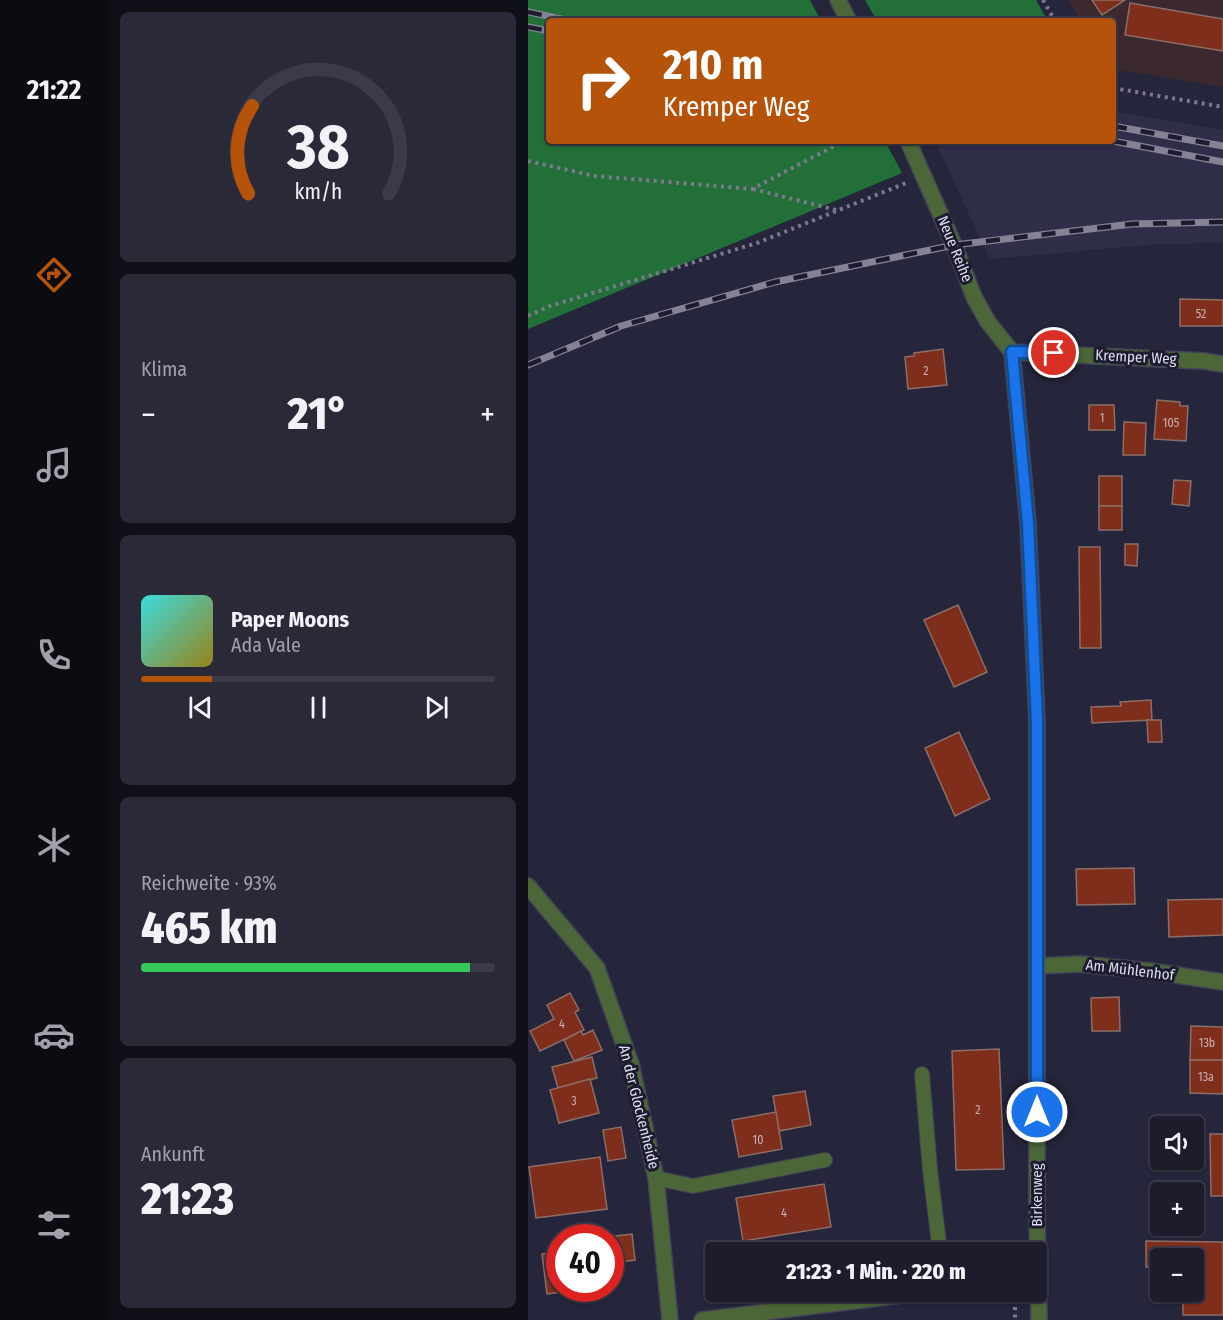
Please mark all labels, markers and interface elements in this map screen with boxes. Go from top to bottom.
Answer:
text: 210 m [663,40,763,90]
icon: right [564,42,642,120]
text: 21:22 [27,74,81,106]
text: Kremper Weg [663,91,810,123]
text: 38 [286,110,349,185]
text: km/h [294,179,342,205]
street label: Neue Reihe [934,213,976,285]
icon: directions [33,254,75,296]
house number: 52 [1196,307,1206,321]
pin [1028,327,1079,378]
icon: arrive [1037,336,1070,369]
street label: Kremper Weg [1095,346,1177,368]
text: Klima [141,357,187,381]
house number: 2 [923,364,929,378]
text: 21° [287,387,348,441]
text: − [141,395,156,435]
text: + [480,395,495,435]
house number: 1 [1100,411,1104,425]
house number: 105 [1163,416,1180,430]
icon: music [33,444,75,486]
text: Paper Moons [231,606,349,633]
text: Ada Vale [231,633,301,657]
icon: phone [33,634,75,676]
icon: previous [184,691,217,724]
icon: pause [302,691,335,724]
icon: next [420,691,453,724]
icon: climate [33,824,75,866]
text: Reichweite · 93% [141,871,277,895]
text: 465 km [141,901,278,955]
street label: Am Mühlenhof [1085,956,1177,985]
icon: car [33,1014,75,1056]
house number: 4 [559,1017,565,1031]
house number: 13b [1199,1036,1215,1050]
street label: An der Glockenheide [615,1043,663,1171]
house number: 13a [1198,1070,1214,1084]
position arrow [1005,1080,1069,1144]
house number: 3 [571,1094,577,1108]
house number: 2 [975,1103,981,1117]
map controls [1150,1116,1204,1302]
button: sound [1150,1116,1204,1170]
house number: 10 [753,1133,763,1147]
text: Ankunft [141,1142,205,1166]
street label: Birkenweg [1028,1163,1046,1227]
text: 21:23 [141,1172,234,1226]
button: + [1150,1182,1204,1236]
icon: filters [33,1204,75,1246]
house number: 4 [781,1206,787,1220]
speed limit sign: 40 [546,1224,624,1302]
button: − [1150,1248,1204,1302]
text: 21:23 · 1 Min. · 220 m [786,1258,966,1285]

